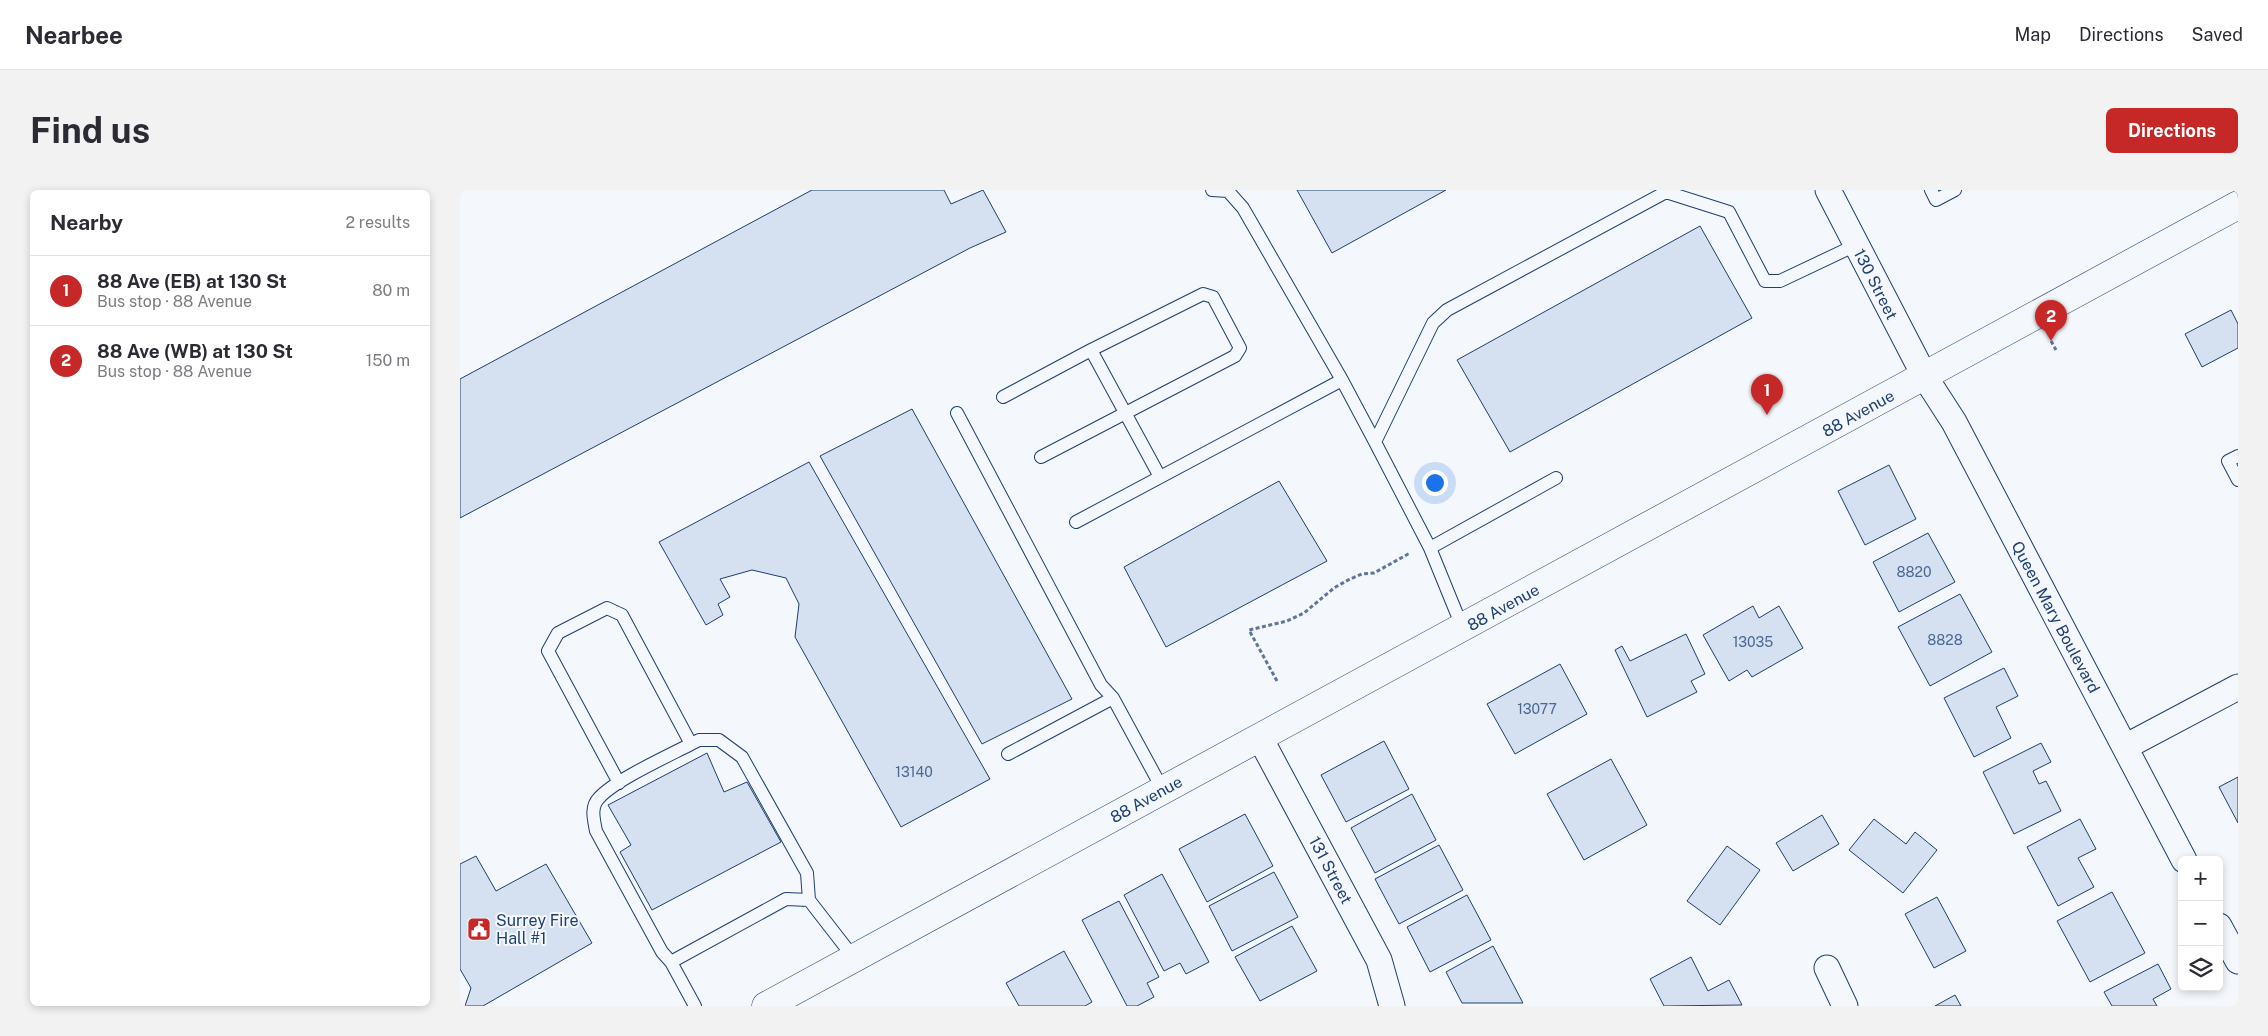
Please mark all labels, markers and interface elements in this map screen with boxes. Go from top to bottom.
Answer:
text: Nearbee [25,21,123,49]
text: Map [2014,24,2051,45]
text: Directions [2079,24,2164,45]
text: Saved [2192,24,2243,45]
button: Directions [2106,108,2238,153]
text: Find us [30,110,150,151]
text: Nearby [50,210,123,235]
text: 2 results [345,213,410,232]
street label: 130 Street [1850,246,1901,323]
text: 88 Ave (EB) at 130 St [97,270,287,292]
text: 1 [63,281,69,300]
text: 80 m [372,281,410,300]
text: Bus stop · 88 Avenue [97,292,252,311]
pin: 2 [2035,300,2067,341]
text: 88 Ave (WB) at 130 St [97,340,293,362]
text: 2 [61,351,71,370]
text: 150 m [366,351,410,370]
text: Bus stop · 88 Avenue [97,362,252,381]
pin: 1 [1751,374,1783,415]
street label: 88 Avenue [1819,386,1898,441]
your location [1422,470,1448,496]
street label: Queen Mary Boulevard [2007,538,2104,696]
house number: 8820 [1897,564,1931,580]
street label: 88 Avenue [1464,580,1543,635]
house number: 8828 [1927,632,1963,648]
house number: 13035 [1733,634,1773,650]
house number: 13077 [1517,701,1557,717]
house number: 13140 [895,764,933,780]
street label: 88 Avenue [1107,772,1186,827]
street label: 131 Street [1305,833,1356,907]
map controls [2178,856,2223,991]
button: + [2178,856,2223,901]
button: − [2178,901,2223,946]
place label: Surrey Fire Hall #1 [496,911,579,948]
public building icon: Surrey Fire Hall #1 [466,916,492,942]
button: layers [2178,946,2223,991]

